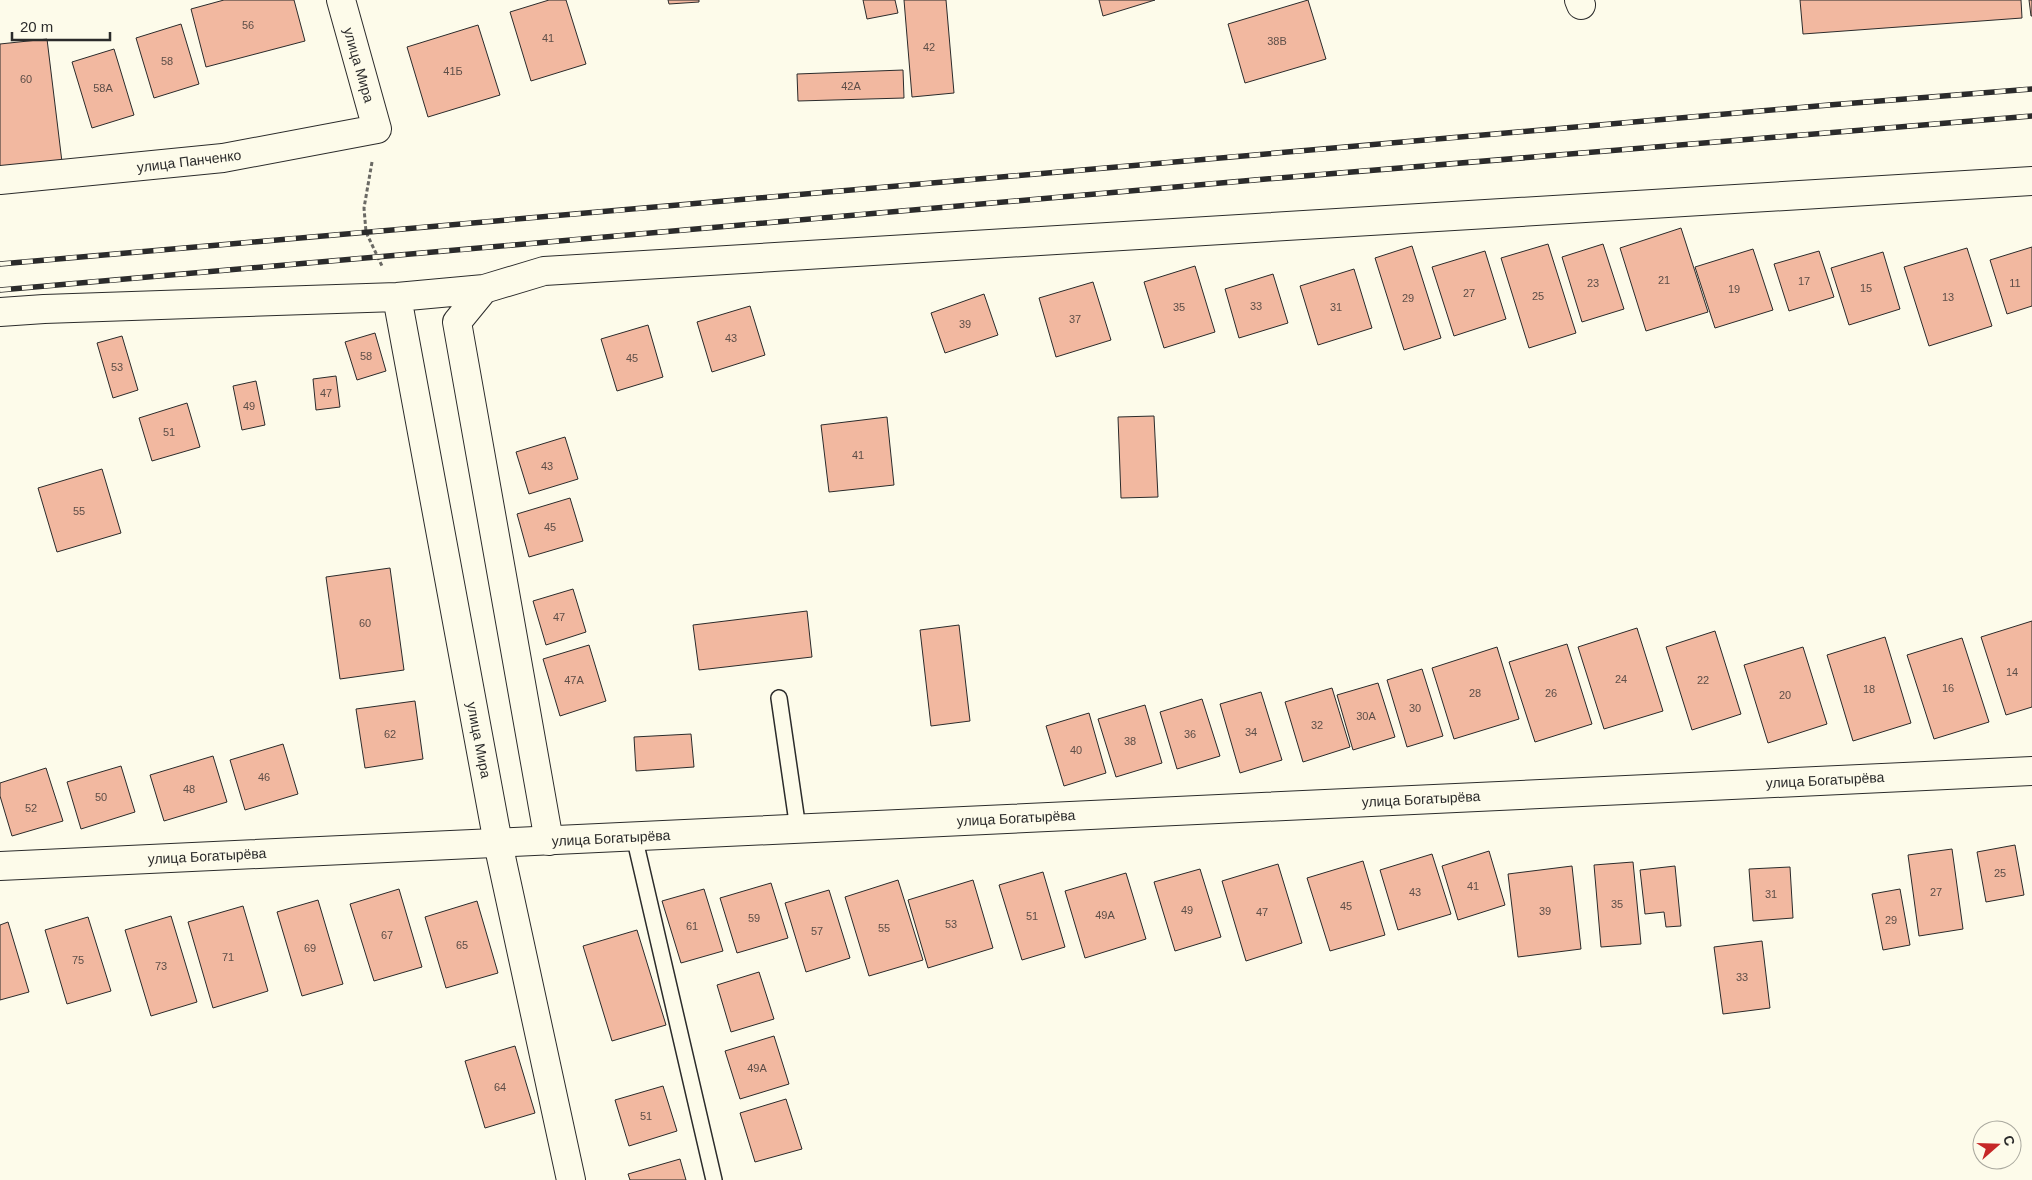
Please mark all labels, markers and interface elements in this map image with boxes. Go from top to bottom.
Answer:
scale bar [12,10,110,42]
text: 20 m [20,18,53,35]
house number: 56 [242,19,254,31]
street label: улица Мира [341,26,377,105]
house number: 41 [542,32,554,44]
house number: 38В [1267,35,1287,47]
house number: 42 [923,41,935,53]
house number: 58 [161,55,173,67]
house number: 41Б [443,65,463,77]
house number: 60 [20,73,32,85]
house number: 42А [841,80,861,92]
house number: 58А [93,82,113,94]
street label: улица Панченко [136,147,242,175]
house number: 21 [1658,274,1670,286]
house number: 17 [1798,275,1810,287]
house number: 23 [1587,277,1599,289]
house number: 11 [2009,277,2021,289]
house number: 15 [1860,282,1872,294]
house number: 19 [1728,283,1740,295]
house number: 27 [1463,287,1475,299]
house number: 25 [1532,290,1544,302]
house number: 13 [1942,291,1954,303]
house number: 29 [1402,292,1414,304]
house number: 33 [1250,300,1262,312]
house number: 35 [1173,301,1185,313]
house number: 31 [1330,301,1342,313]
house number: 37 [1069,313,1081,325]
house number: 39 [959,318,971,330]
house number: 43 [725,332,737,344]
house number: 58 [360,350,372,362]
house number: 45 [626,352,638,364]
house number: 53 [111,361,123,373]
house number: 47 [320,387,332,399]
house number: 49 [243,400,255,412]
house number: 51 [163,426,175,438]
house number: 41 [852,449,864,461]
house number: 43 [541,460,553,472]
house number: 55 [73,505,85,517]
house number: 45 [544,521,556,533]
house number: 47 [553,611,565,623]
house number: 60 [359,617,371,629]
house number: 14 [2006,666,2018,678]
house number: 24 [1615,673,1627,685]
house number: 47А [564,674,584,686]
house number: 22 [1697,674,1709,686]
house number: 16 [1942,682,1954,694]
house number: 18 [1863,683,1875,695]
house number: 28 [1469,687,1481,699]
house number: 26 [1545,687,1557,699]
house number: 20 [1779,689,1791,701]
street label: улица Мира [464,700,494,780]
house number: 30 [1409,702,1421,714]
house number: 30А [1356,710,1376,722]
house number: 32 [1311,719,1323,731]
house number: 34 [1245,726,1257,738]
house number: 62 [384,728,396,740]
house number: 36 [1184,728,1196,740]
house number: 38 [1124,735,1136,747]
house number: 40 [1070,744,1082,756]
street label: улица Богатырёва [1765,769,1885,791]
house number: 46 [258,771,270,783]
house number: 48 [183,783,195,795]
street label: улица Богатырёва [1361,788,1481,810]
house number: 50 [95,791,107,803]
house number: 52 [25,802,37,814]
street label: улица Богатырёва [956,807,1076,829]
street label: улица Богатырёва [551,827,671,849]
street label: улица Богатырёва [147,845,267,867]
house number: 25 [1994,867,2006,879]
house number: 41 [1467,880,1479,892]
house number: 43 [1409,886,1421,898]
house number: 27 [1930,886,1942,898]
house number: 31 [1765,888,1777,900]
house number: 35 [1611,898,1623,910]
house number: 45 [1340,900,1352,912]
house number: 49 [1181,904,1193,916]
house number: 39 [1539,905,1551,917]
house number: 47 [1256,906,1268,918]
house number: 49А [1095,909,1115,921]
house number: 51 [1026,910,1038,922]
house number: 59 [748,912,760,924]
house number: 29 [1885,914,1897,926]
house number: 53 [945,918,957,930]
house number: 61 [686,920,698,932]
house number: 55 [878,922,890,934]
house number: 57 [811,925,823,937]
house number: 67 [381,929,393,941]
house number: 65 [456,939,468,951]
house number: 69 [304,942,316,954]
house number: 71 [222,951,234,963]
house number: 75 [72,954,84,966]
house number: 73 [155,960,167,972]
house number: 33 [1736,971,1748,983]
house number: 49А [747,1062,767,1074]
house number: 64 [494,1081,506,1093]
house number: 51 [640,1110,652,1122]
north arrow [1972,1120,2022,1170]
text: С [2000,1133,2018,1148]

